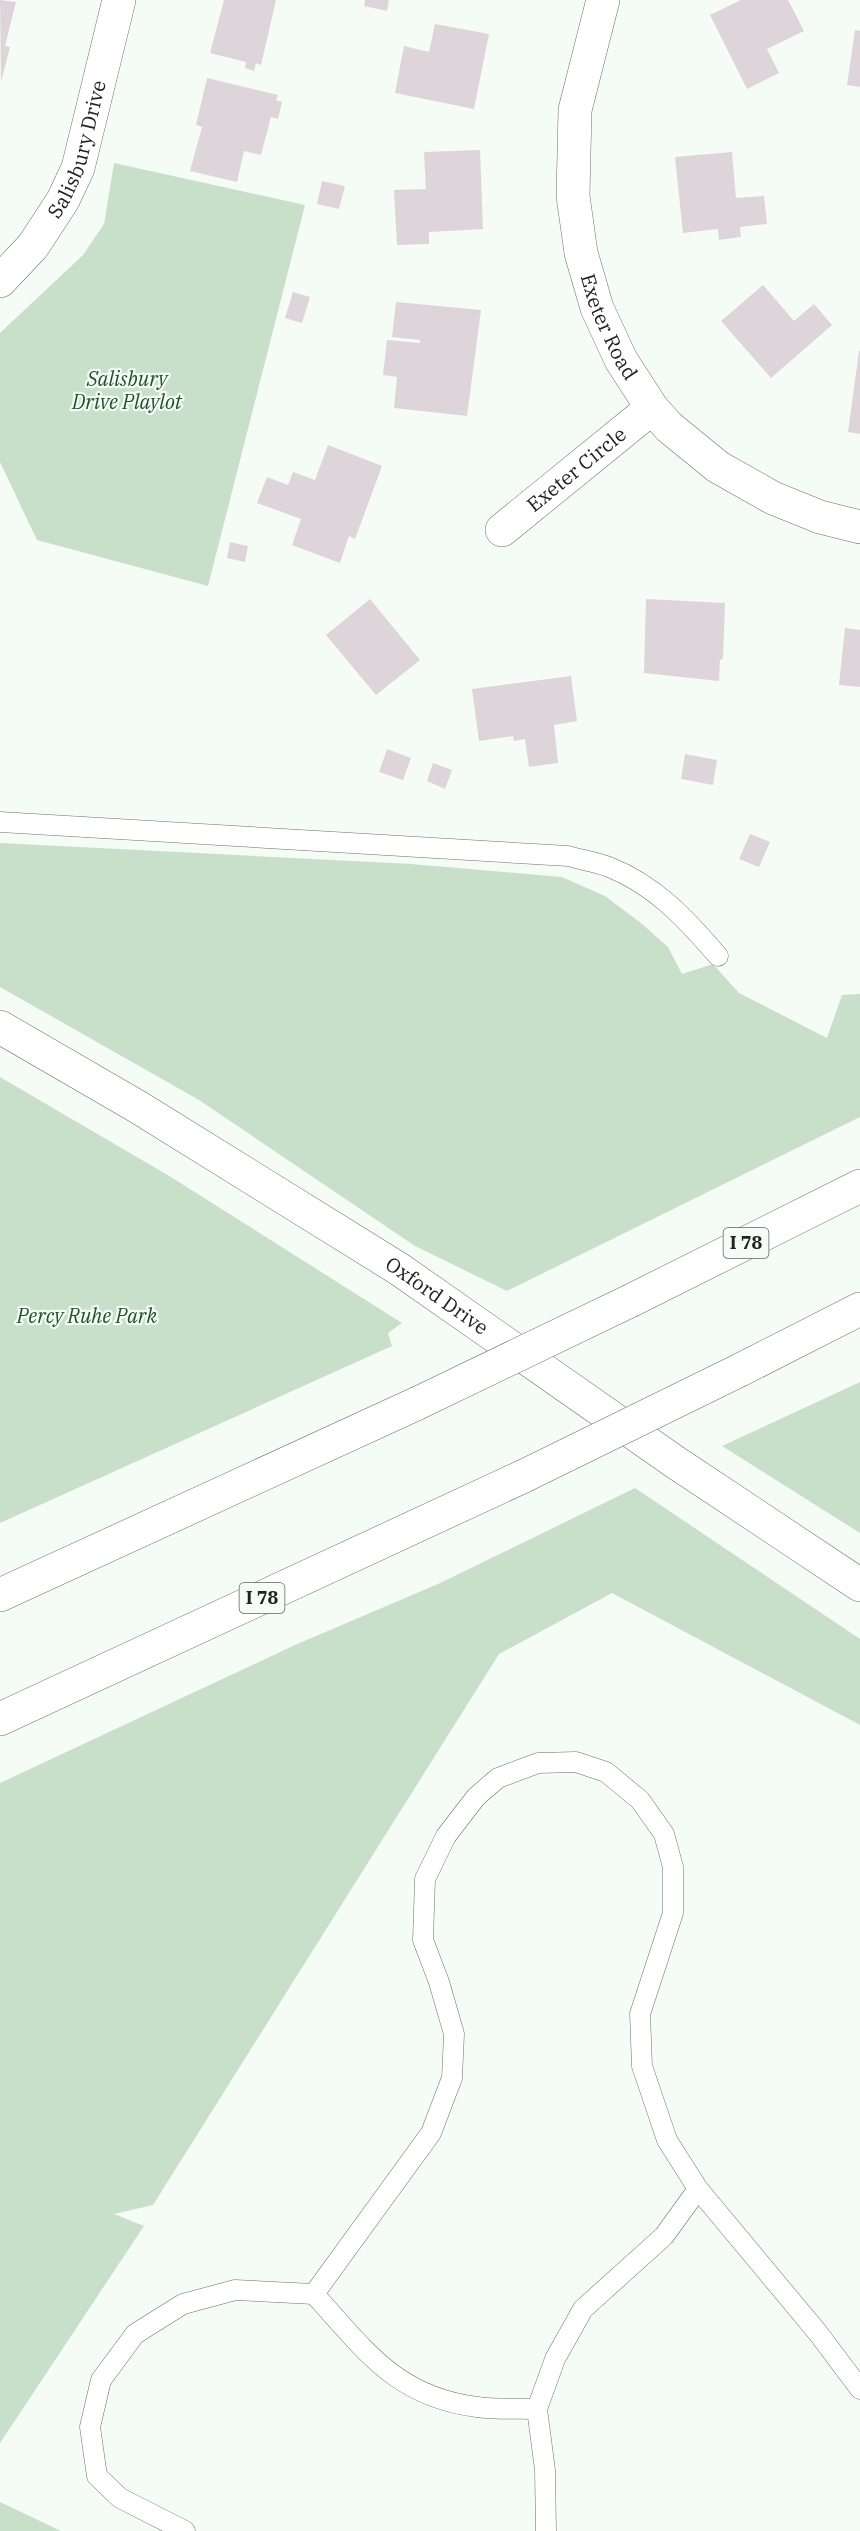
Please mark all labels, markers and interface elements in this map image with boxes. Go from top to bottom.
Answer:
street label: Salisbury Drive [41,77,112,223]
street label: Exeter Road [575,270,644,385]
park label: Salisbury Drive Playlot [71,365,183,415]
street label: Exeter Circle [521,420,632,518]
road number: I 78 [724,1228,768,1258]
street label: Oxford Drive [381,1250,494,1341]
park label: Percy Ruhe Park [16,1302,158,1329]
road number: I 78 [240,1583,284,1613]

